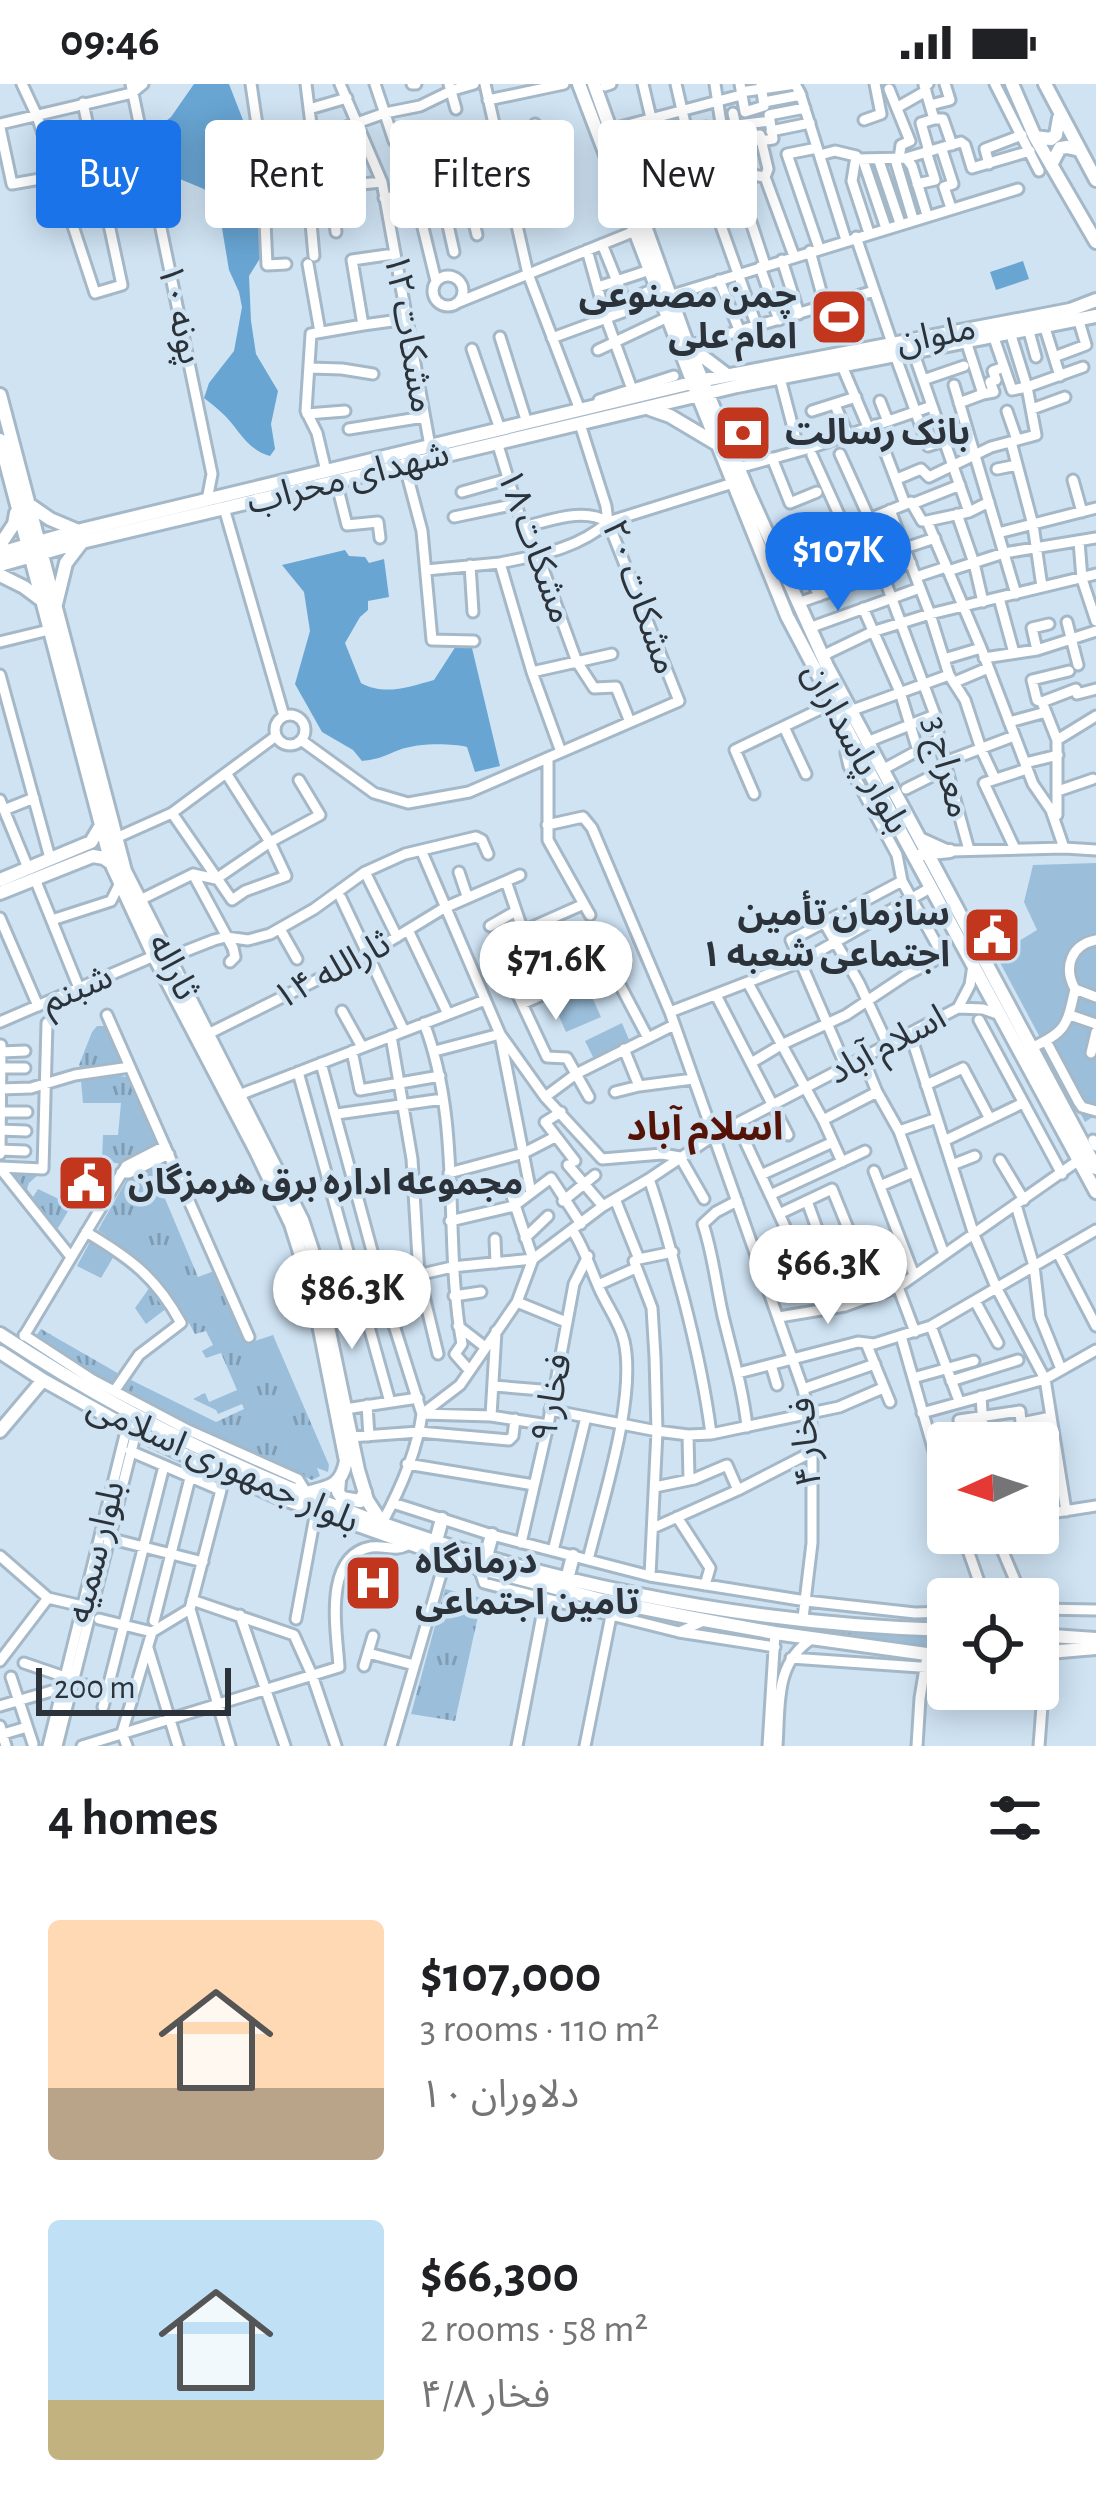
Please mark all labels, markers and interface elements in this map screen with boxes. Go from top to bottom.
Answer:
text: 09:46 [60,19,160,64]
chip: Buy [36,120,181,228]
chip: Rent [205,120,366,228]
chip: Filters [390,120,574,228]
chip: New [598,120,757,228]
street label: مشکات ۱۲ [377,251,441,415]
street label: پونه ۱۰ [147,260,209,369]
place label: چمن مصنوعی امام علی [579,278,797,362]
sports icon: چمن مصنوعی امام علی [808,286,870,348]
street label: ملوان [893,310,979,362]
bank icon: بانک رسالت [712,402,774,464]
place label: بانک رسالت [785,415,970,453]
street label: شهدای محراب [243,435,453,522]
street label: مشکات ۱۸ [491,464,579,628]
pin: $107K [754,512,922,614]
street label: مشکات ۲۰ [596,515,684,679]
text: $107K [792,531,884,570]
street label: بلوار پاسداران [792,657,916,841]
street label: معراج 3 [909,712,978,823]
place label: سازمان تأمین اجتماعی شعبه ۱ [701,890,950,975]
public building icon: سازمان تأمین اجتماعی شعبه ۱ [961,904,1023,966]
pin: $71.6K [458,921,654,1023]
street label: ثارالله ۱۴ [268,925,397,1018]
street label: ثاراله [140,928,205,1007]
text: $71.6K [507,940,605,979]
street label: شبنم [36,958,121,1027]
street label: اسلام آباد [822,998,956,1098]
district label: اسلام آباد [626,1105,784,1156]
public building icon: مجموعه اداره برق هرمزگان [55,1152,117,1214]
place label: مجموعه اداره برق هرمزگان [128,1162,523,1203]
pin: $66.3K [730,1225,926,1327]
text: $66.3K [776,1244,880,1283]
pin: $86.3K [254,1250,450,1352]
text: $86.3K [300,1269,404,1308]
street label: فخار ۹ [526,1351,580,1446]
street label: بلوار جمهوری اسلامی [81,1388,364,1542]
street label: فخار ۴ [784,1396,830,1488]
north arrow [927,1422,1059,1554]
map controls [927,1422,1059,1710]
street label: بلوار سمیه [61,1477,133,1627]
place label: درمانگاه تامین اجتماعی [415,1541,640,1623]
hospital icon: درمانگاه تامین اجتماعی [342,1552,404,1614]
button: locate [927,1578,1059,1710]
scale bar [36,1662,231,1715]
text: 200 m [54,1672,136,1705]
icon: filters [982,1785,1048,1851]
text: 4 homes [48,1793,218,1844]
text: $107,000 [420,1950,601,2001]
icon: home [144,1968,288,2112]
text: 3 rooms · 110 m² [420,2010,659,2049]
text: دلاوران ۱۰ [420,2076,579,2115]
text: $66,300 [420,2250,579,2301]
icon: home [144,2268,288,2412]
text: 2 rooms · 58 m² [420,2310,648,2349]
text: فخار ۴/۸ [420,2376,550,2415]

